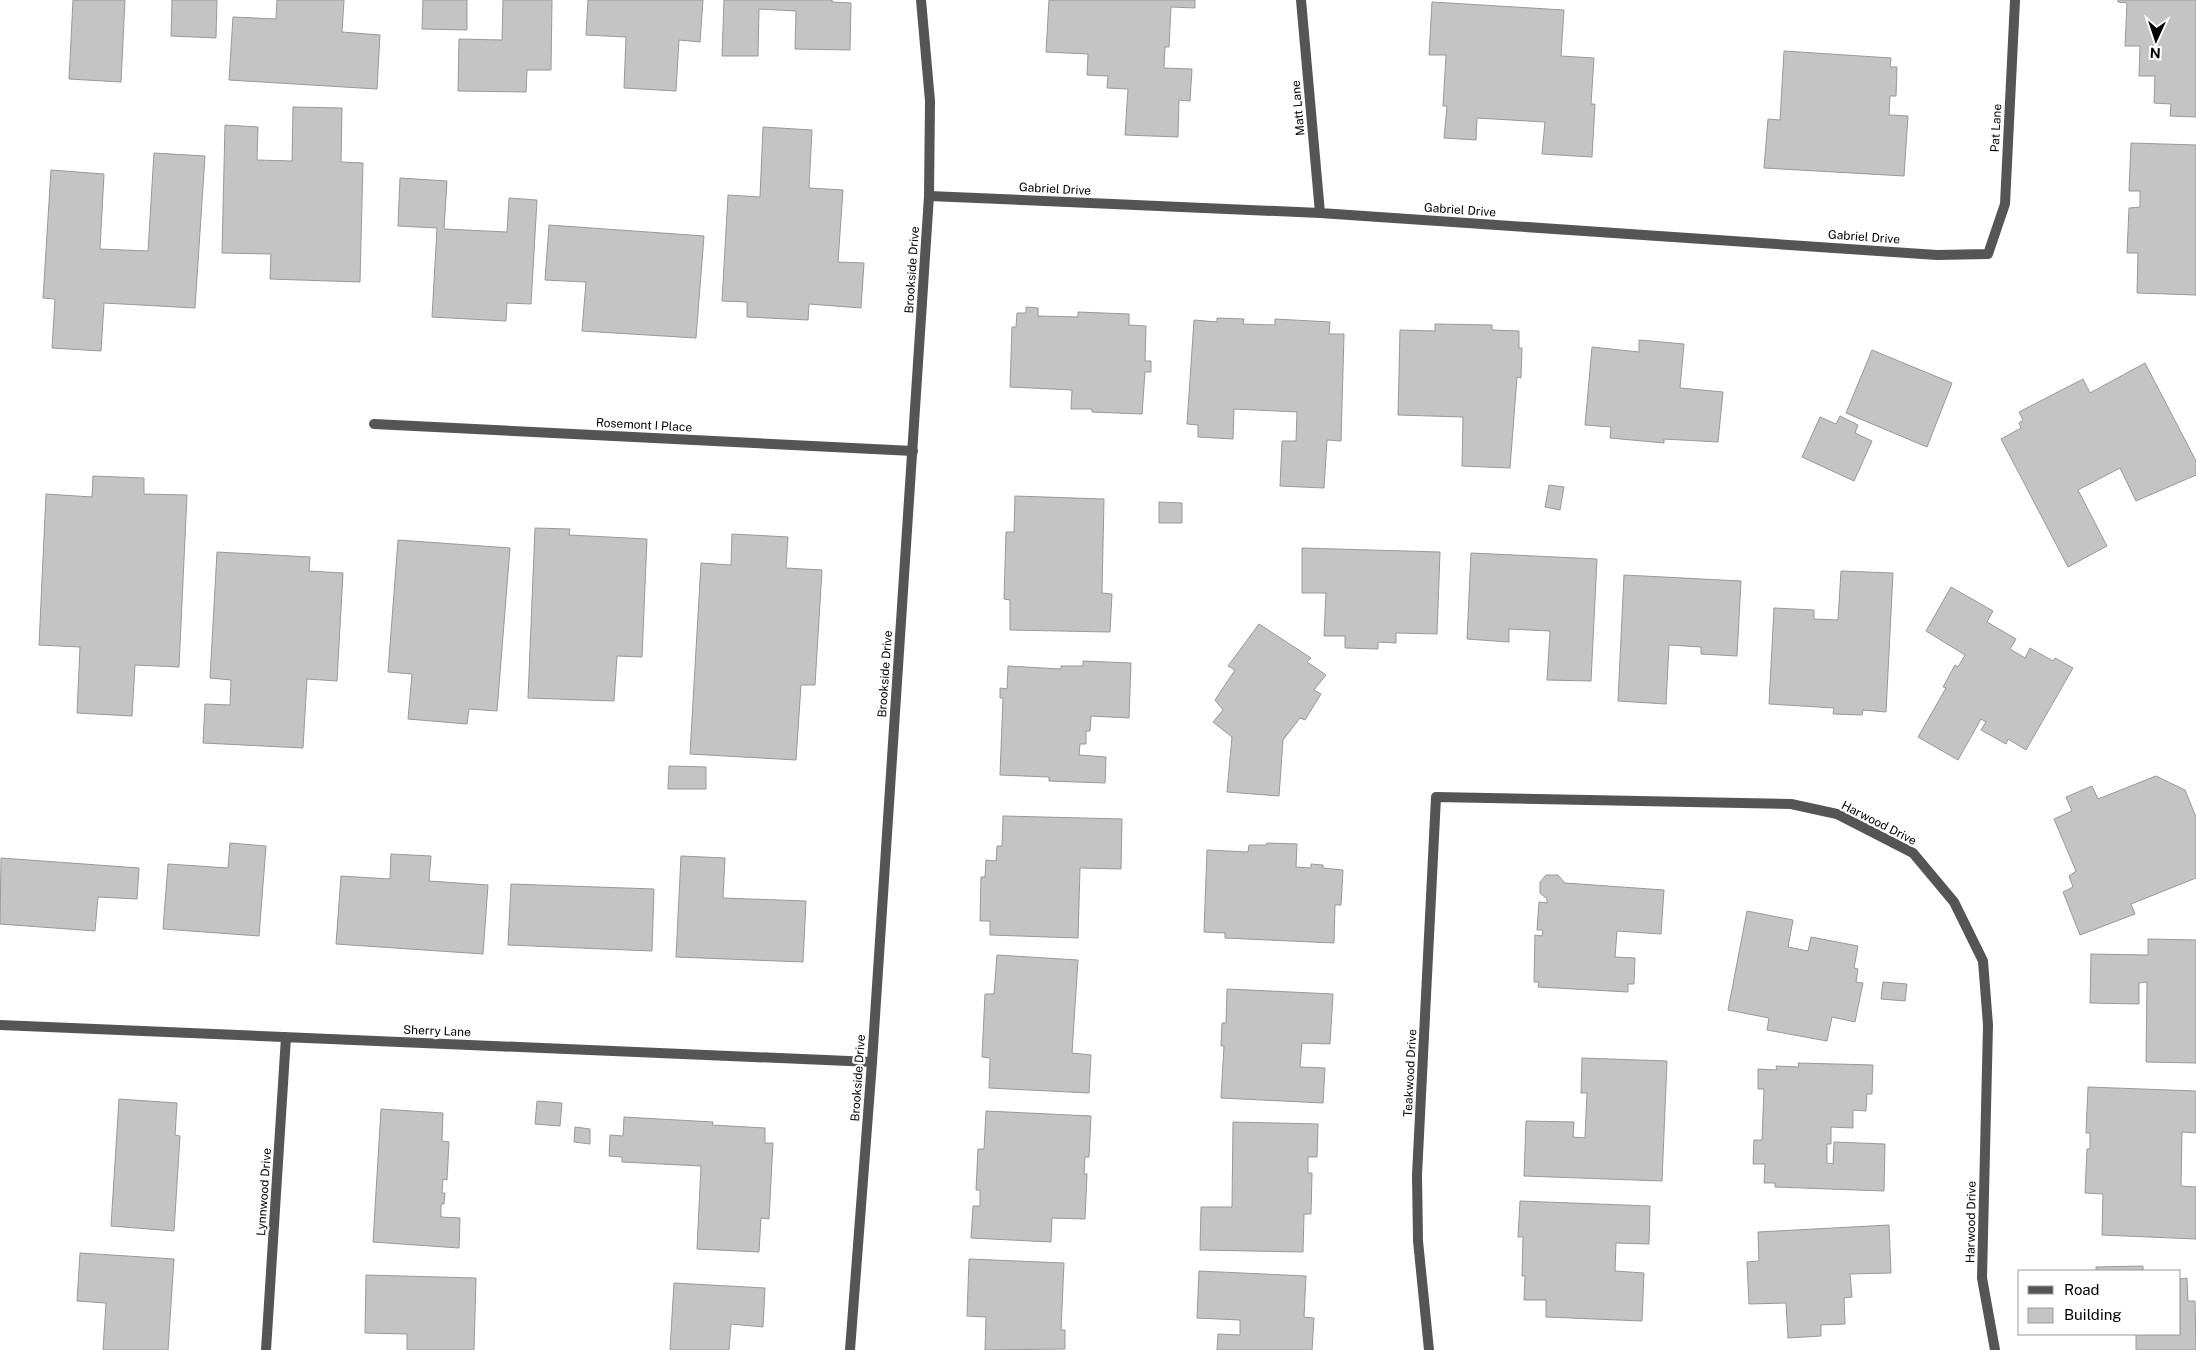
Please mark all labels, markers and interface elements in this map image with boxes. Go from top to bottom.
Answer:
north arrow [2131,15,2181,65]
text: N [2149,45,2161,61]
street label: Matt Lane [1289,79,1307,136]
street label: Pat Lane [1988,103,2004,153]
street label: Gabriel Drive [1019,180,1092,198]
street label: Gabriel Drive [1423,200,1497,220]
street label: Brookside Drive [902,226,922,314]
street label: Gabriel Drive [1827,227,1901,247]
street label: Rosemont I Place [595,415,693,435]
street label: Brookside Drive [875,630,895,718]
street label: Harwood Drive [1839,798,1919,848]
street label: Sherry Lane [403,1023,471,1039]
street label: Teakwood Drive [1401,1028,1419,1117]
street label: Brookside Drive [848,1034,868,1122]
street label: Lynnwood Drive [254,1147,274,1236]
street label: Harwood Drive [1963,1181,1979,1263]
legend [2018,1270,2181,1335]
text: Road [2064,1281,2100,1298]
text: Building [2064,1306,2122,1323]

